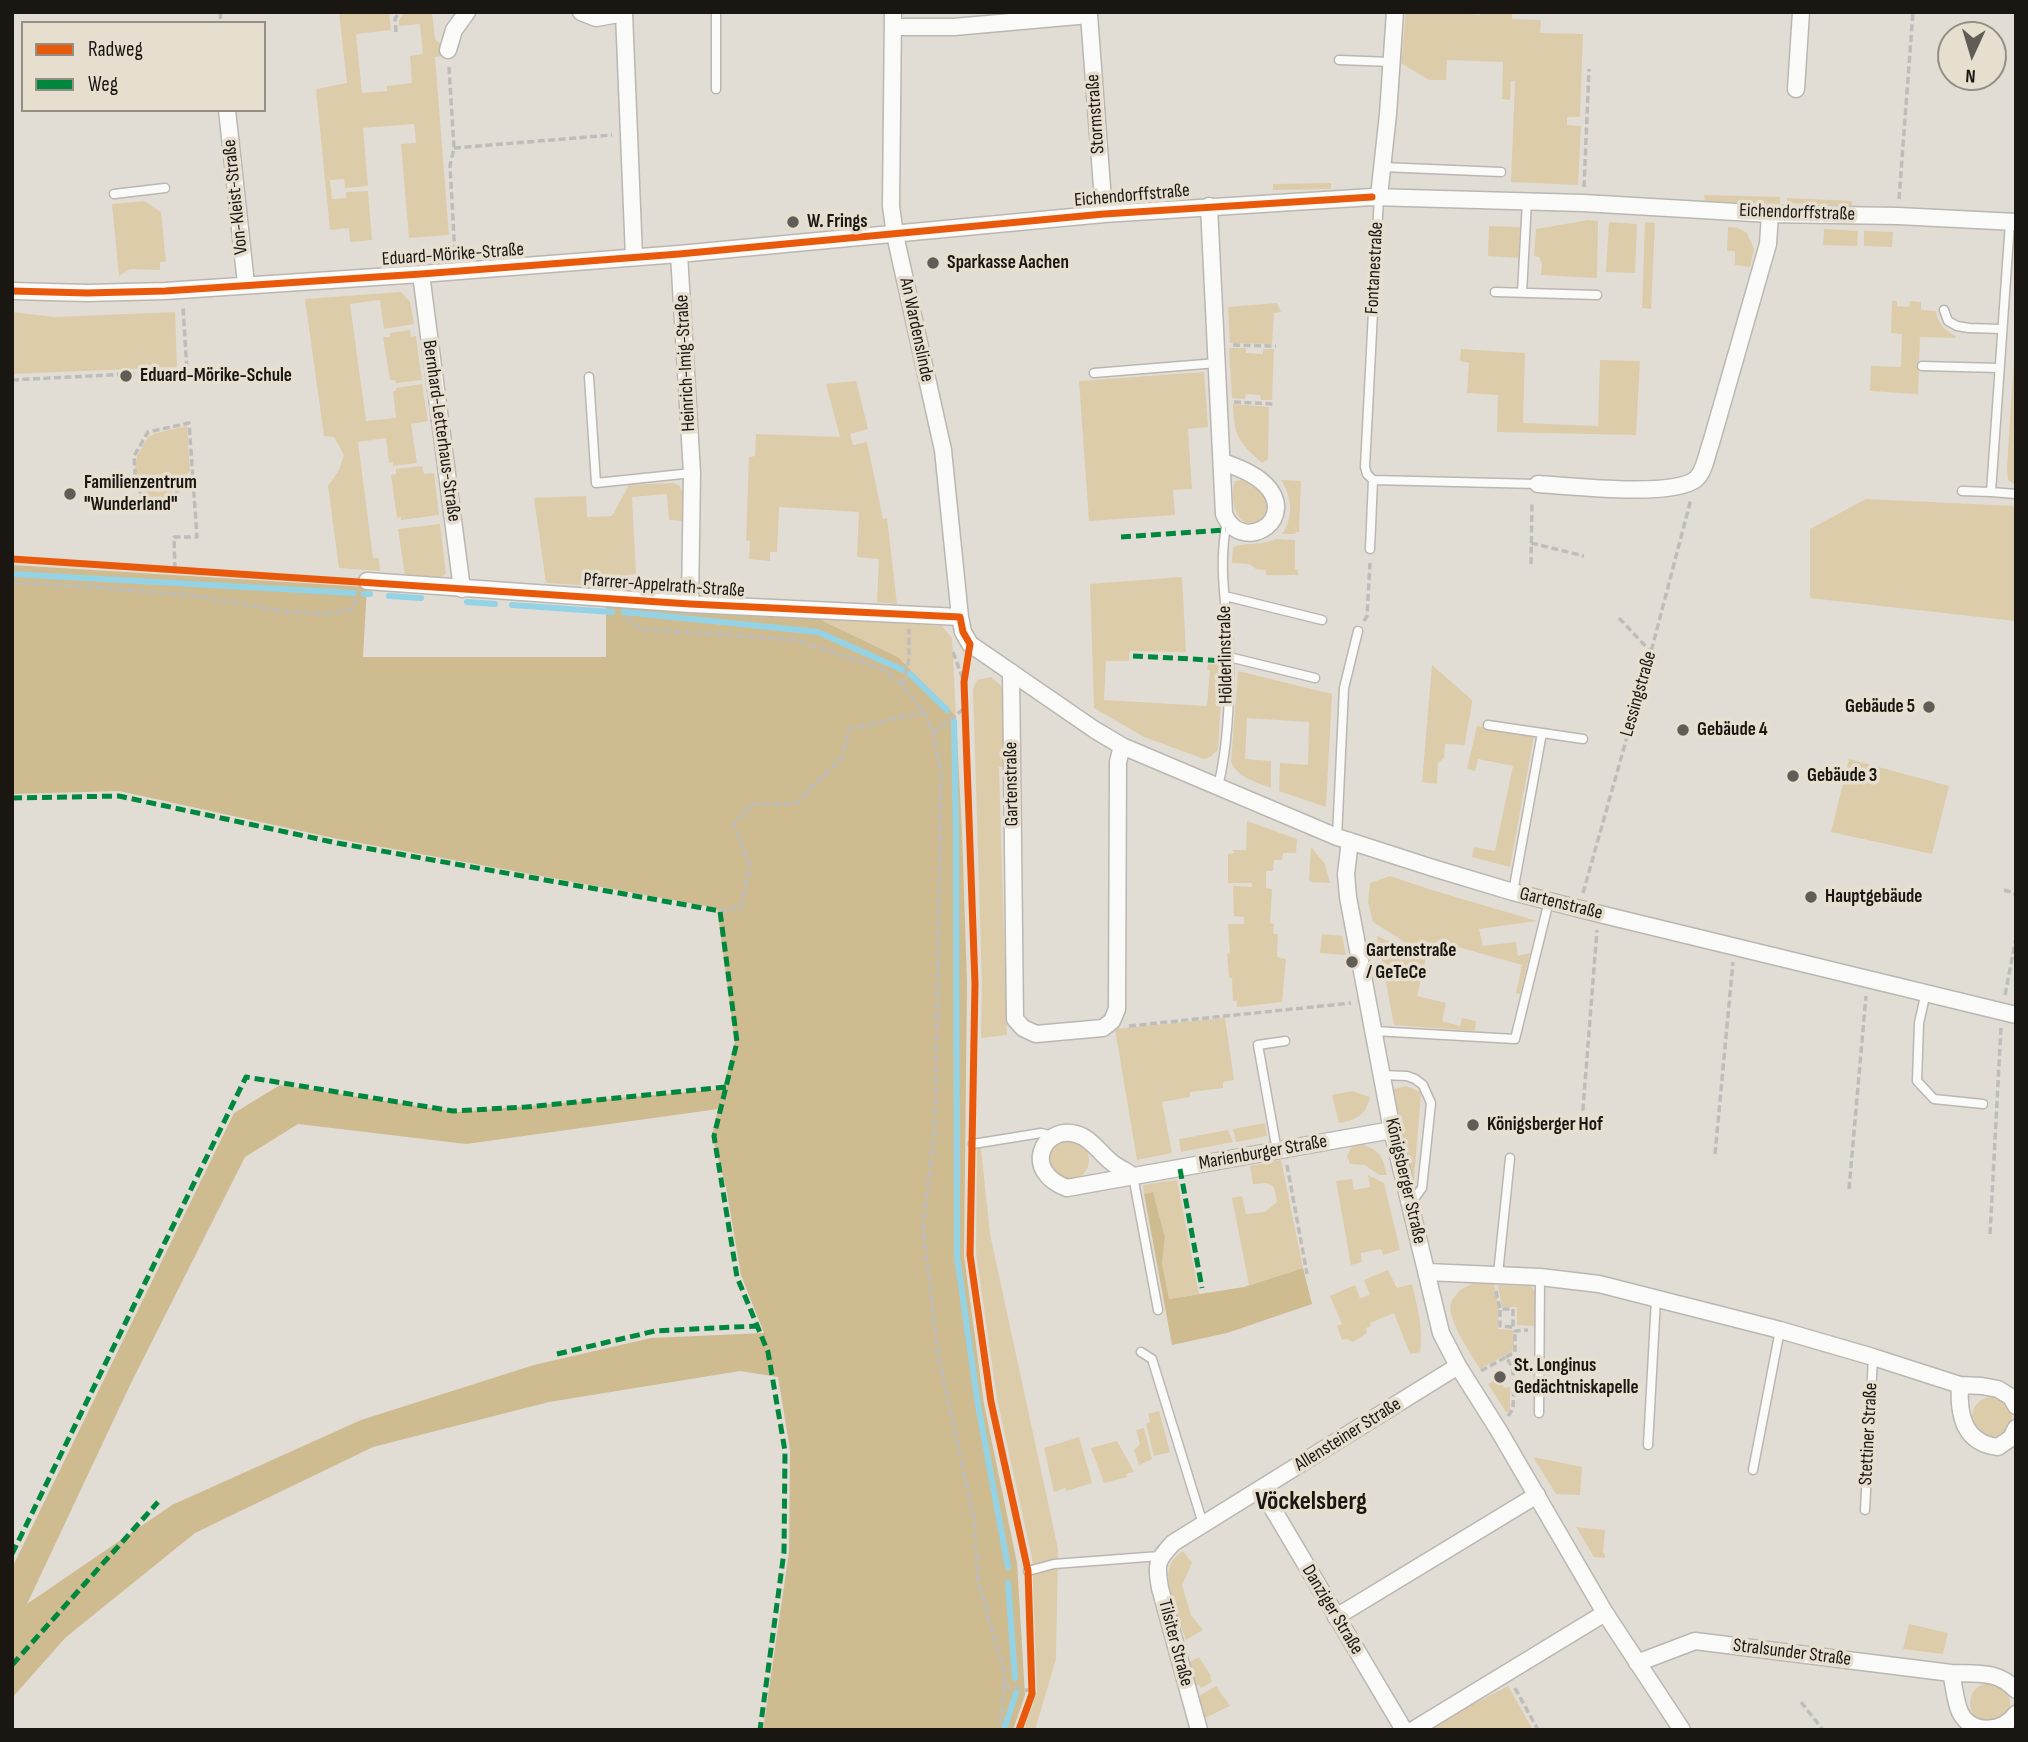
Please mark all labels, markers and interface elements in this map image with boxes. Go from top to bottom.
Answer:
legend [21,21,266,112]
north arrow [1937,21,2007,91]
text: Radweg [88,37,143,62]
text: N [1965,64,1977,87]
text: Weg [88,72,118,97]
street label: Stormstraße [1082,73,1110,155]
street label: Von-Kleist-Straße [219,138,253,256]
street label: Eichendorffstraße [1073,180,1191,212]
street label: Eichendorffstraße [1739,200,1855,226]
place label: W. Frings [807,211,868,233]
marker: W. Frings [785,214,801,230]
street label: Fontanestraße [1361,221,1389,315]
street label: Eduard-Mörike-Straße [381,239,525,271]
place label: Sparkasse Aachen [947,252,1069,274]
marker: Sparkasse Aachen [925,255,941,271]
street label: An Wardenslinde [894,276,938,384]
street label: Heinrich-Imig-Straße [671,294,701,432]
street label: Bernhard-Letterhaus-Straße [417,339,465,523]
place label: Eduard-Mörike-Schule [140,365,292,387]
marker: Eduard-Mörike-Schule [118,368,134,384]
place label: Familienzentrum "Wunderland" [84,472,197,516]
marker: Familienzentrum "Wunderland" [62,486,78,502]
street label: Pfarrer-Appelrath-Straße [583,569,745,603]
street label: Hölderlinstraße [1214,606,1238,704]
street label: Lessingstraße [1616,649,1662,739]
place label: Gebäude 5 [1845,696,1915,718]
marker: Gebäude 5 [1921,699,1937,715]
place label: Gebäude 4 [1697,719,1768,741]
marker: Gebäude 4 [1675,722,1691,738]
street label: Gartenstraße [1000,742,1024,826]
place label: Gebäude 3 [1807,765,1877,787]
marker: Gebäude 3 [1785,768,1801,784]
street label: Gartenstraße [1517,883,1605,925]
place label: Hauptgebäude [1825,886,1922,908]
marker: Hauptgebäude [1803,889,1819,905]
place label: Gartenstraße / GeTeCe [1366,940,1456,984]
marker: Gartenstraße / GeTeCe [1344,954,1360,970]
place label: Königsberger Hof [1487,1114,1603,1136]
street label: Königsberger Straße [1379,1116,1431,1246]
marker: Königsberger Hof [1465,1117,1481,1133]
street label: Marienburger Straße [1197,1131,1329,1175]
place label: St. Longinus Gedächtniskapelle [1514,1355,1639,1399]
marker: St. Longinus Gedächtniskapelle [1492,1369,1508,1385]
street label: Stettiner Straße [1855,1382,1883,1486]
street label: Allensteiner Straße [1291,1393,1405,1477]
district label: Vöckelsberg [1255,1486,1367,1518]
street label: Danziger Straße [1296,1561,1368,1659]
street label: Tilsiter Straße [1152,1597,1198,1689]
street label: Stralsunder Straße [1732,1634,1852,1672]

